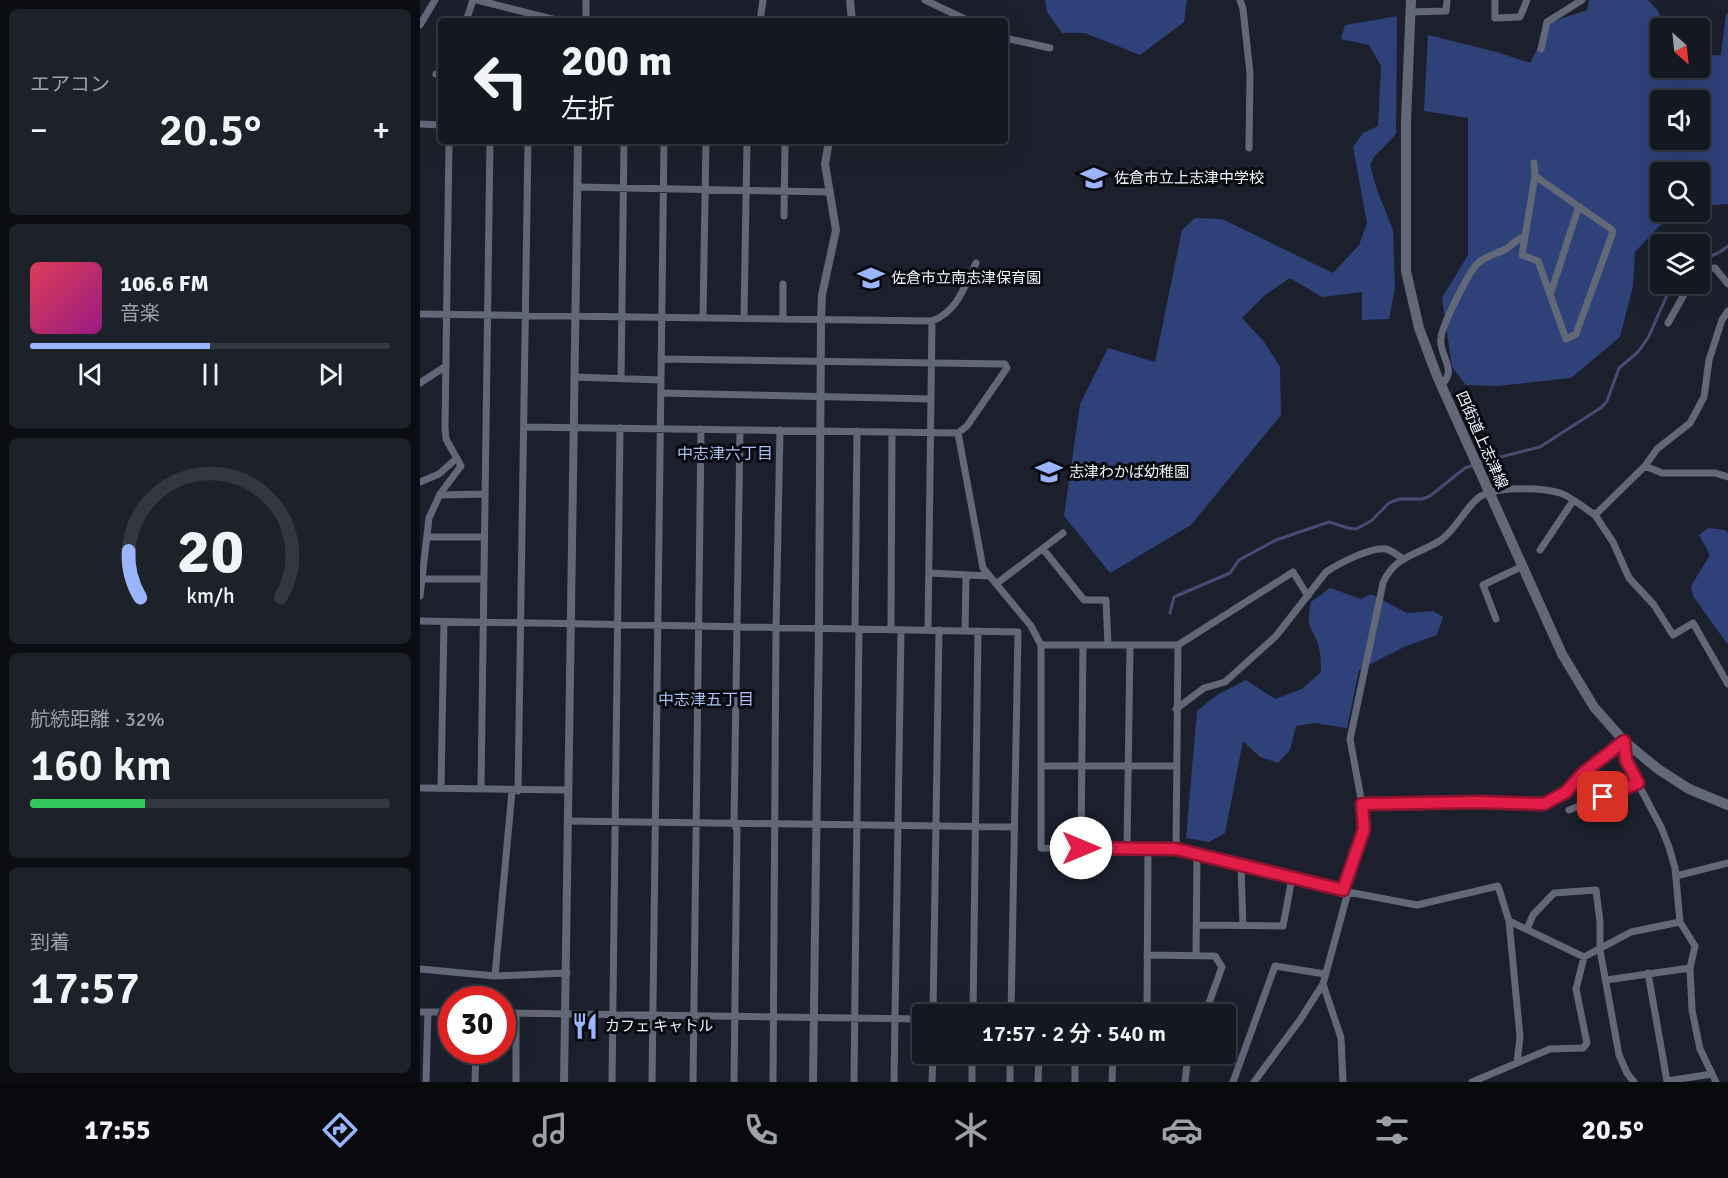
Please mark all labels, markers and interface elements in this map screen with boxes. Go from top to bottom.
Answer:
north arrow [1650,18,1710,78]
map controls [1650,18,1710,294]
text: 200 m [561,36,672,87]
icon: left [462,42,540,120]
text: エアコン [30,72,110,97]
button: sound [1650,90,1710,150]
text: 左折 [561,93,615,126]
text: 20.5° [159,103,261,158]
text: − [30,110,48,151]
text: + [372,110,390,151]
button: search [1650,162,1710,222]
school or university icon: 佐倉市立上志津中学校 [1079,163,1109,193]
place label: 佐倉市立上志津中学校 [1114,169,1264,187]
button: layers [1650,234,1710,294]
school or university icon: 佐倉市立南志津保育園 [856,263,886,293]
place label: 佐倉市立南志津保育園 [891,269,1041,287]
text: 106.6 FM [120,270,209,297]
text: 音楽 [120,301,160,326]
icon: previous [74,358,107,391]
icon: pause [194,358,227,391]
icon: next [314,358,347,391]
street label: 四街道上志津線 [1452,388,1512,492]
district label: 中志津六丁目 [677,444,773,464]
school or university icon: 志津わかば幼稚園 [1034,457,1064,487]
place label: 志津わかば幼稚園 [1069,463,1189,481]
text: 20 [176,513,244,590]
text: km/h [186,583,234,609]
district label: 中志津五丁目 [658,690,754,710]
text: 航続距離 · 32% [30,707,165,732]
text: 160 km [30,738,172,793]
pin [1577,771,1628,822]
icon: arrive [1586,780,1619,813]
position arrow [1049,816,1113,880]
text: 到着 [30,930,70,955]
text: 17:57 [30,961,140,1016]
speed limit sign: 30 [438,986,516,1064]
restaurant icon: カフェ キャトル [570,1011,600,1041]
place label: カフェ キャトル [605,1017,713,1035]
text: 17:57 · 2 分 · 540 m [982,1020,1166,1047]
icon: directions [319,1109,361,1151]
icon: music [529,1109,571,1151]
icon: phone [740,1109,782,1151]
icon: climate [950,1109,992,1151]
icon: car [1161,1109,1203,1151]
icon: filters [1371,1109,1413,1151]
text: 17:55 [84,1114,150,1147]
text: 20.5° [1581,1114,1644,1147]

